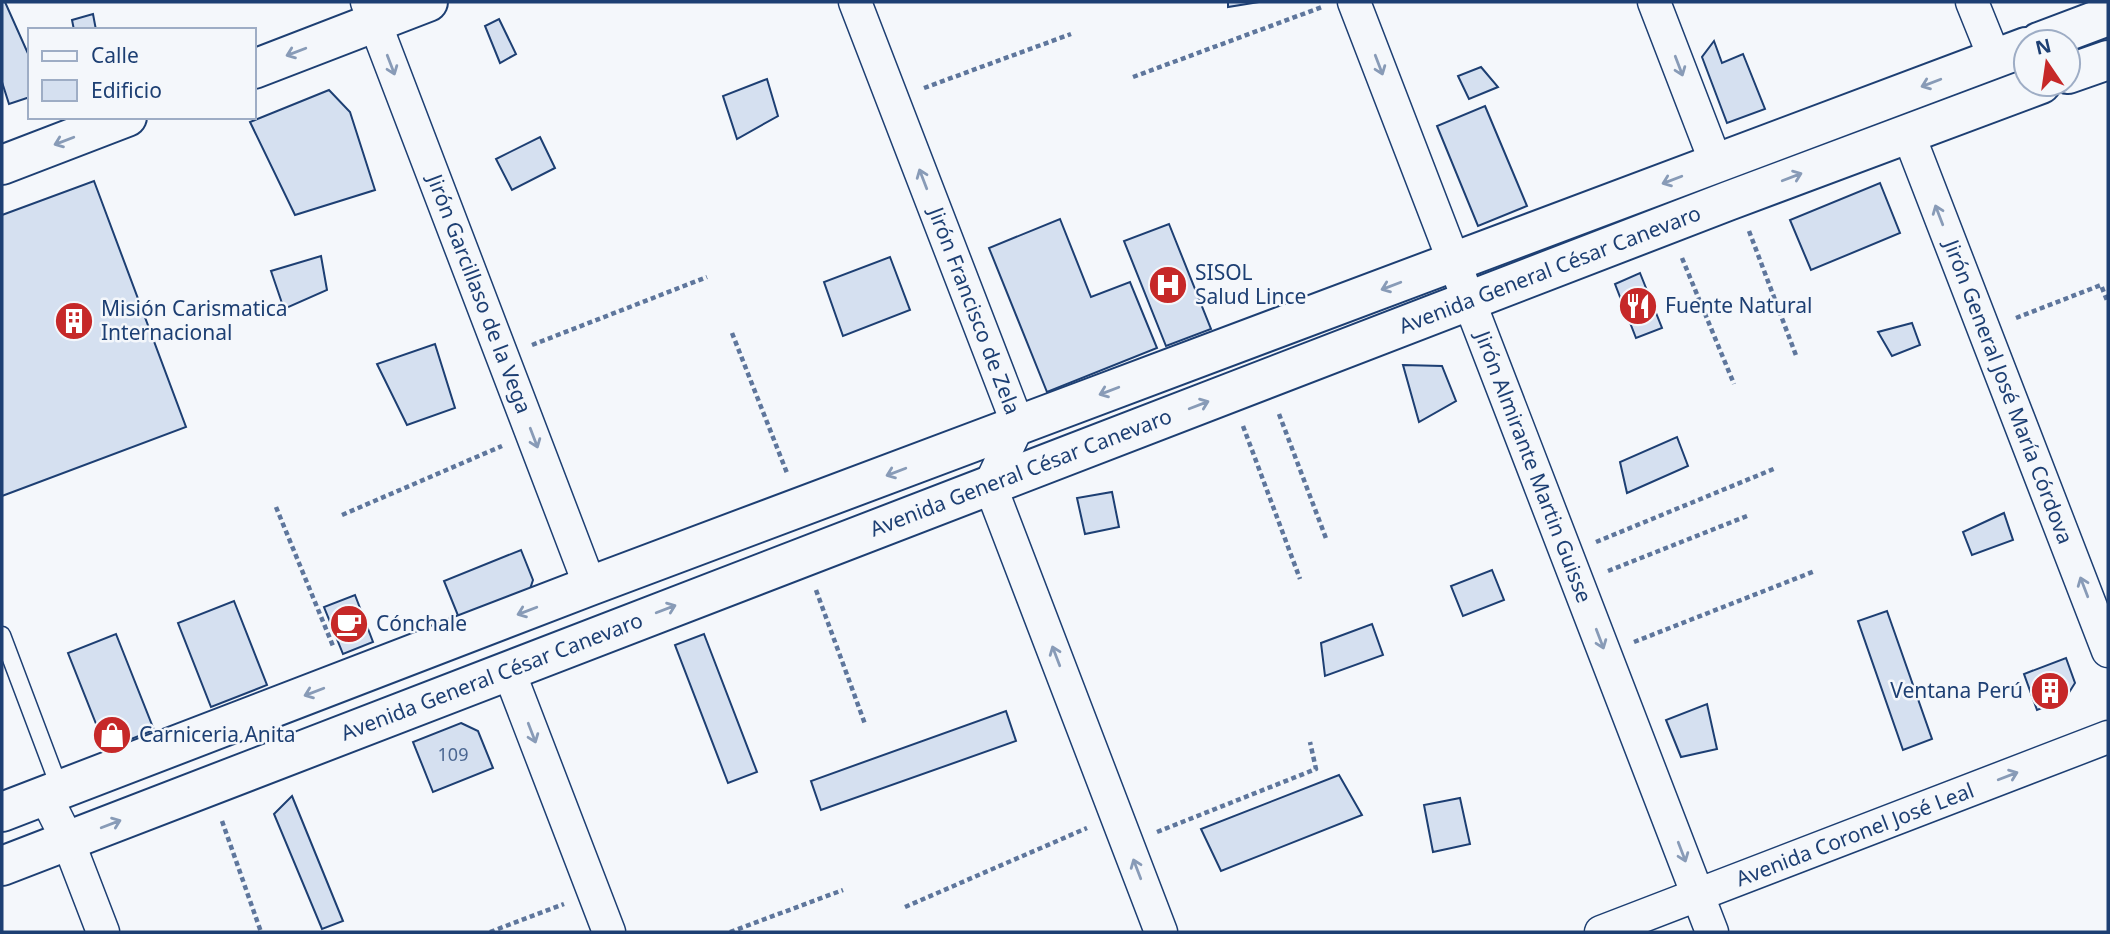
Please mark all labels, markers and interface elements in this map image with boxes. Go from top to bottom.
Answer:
legend [28,28,256,119]
north arrow [2012,28,2082,98]
text: N [2033,32,2054,61]
text: Calle [91,41,139,69]
one-way arrow [285,47,307,60]
one-way arrow [386,54,398,76]
one-way arrow [1373,54,1386,76]
one-way arrow [1673,54,1686,76]
text: Edificio [91,76,162,104]
one-way arrow [1920,77,1942,90]
one-way arrow [54,136,76,149]
street label: Jirón Garcillaso de la Vega [421,168,538,417]
one-way arrow [916,168,929,190]
one-way arrow [1780,170,1802,183]
one-way arrow [1661,175,1683,187]
street label: Avenida General César Canevaro [1395,198,1705,340]
street label: Jirón Francisco de Zela [922,201,1027,418]
one-way arrow [1932,205,1945,226]
street label: Jirón General José María Córdova [1937,234,2080,548]
place label: SISOL Salud Lince [1195,258,1306,310]
hospital icon: SISOL Salud Lince [1147,264,1189,306]
one-way arrow [1380,280,1402,293]
restaurant icon: Fuente Natural [1617,285,1659,327]
place label: Fuente Natural [1665,291,1812,319]
place label: Misión Carismatica Internacional [101,294,288,346]
building icon: Misión Carismatica Internacional [53,300,95,342]
street label: Jirón Almirante Martin Guisse [1468,325,1599,607]
one-way arrow [1098,386,1120,399]
one-way arrow [1188,398,1209,411]
street label: Avenida General César Canevaro [866,401,1176,543]
one-way arrow [529,427,541,449]
one-way arrow [885,466,907,479]
one-way arrow [2076,577,2089,598]
one-way arrow [655,602,677,614]
cafe icon: Cónchale [328,603,370,645]
street label: Avenida General César Canevaro [337,605,647,747]
one-way arrow [516,605,538,618]
place label: Cónchale [376,609,467,637]
one-way arrow [1594,628,1607,650]
one-way arrow [1048,646,1061,667]
building icon: Ventana Perú [2029,670,2071,712]
place label: Ventana Perú [1890,676,2023,704]
one-way arrow [304,687,326,699]
shop icon: Carniceria Anita [91,714,133,756]
place label: Carniceria Anita [139,720,296,748]
one-way arrow [527,722,540,744]
house number: 109 [438,742,468,766]
one-way arrow [1996,769,2018,781]
street label: Avenida Coronel José Leal [1732,776,1978,892]
one-way arrow [100,817,122,830]
one-way arrow [1676,840,1689,862]
one-way arrow [1130,858,1142,880]

